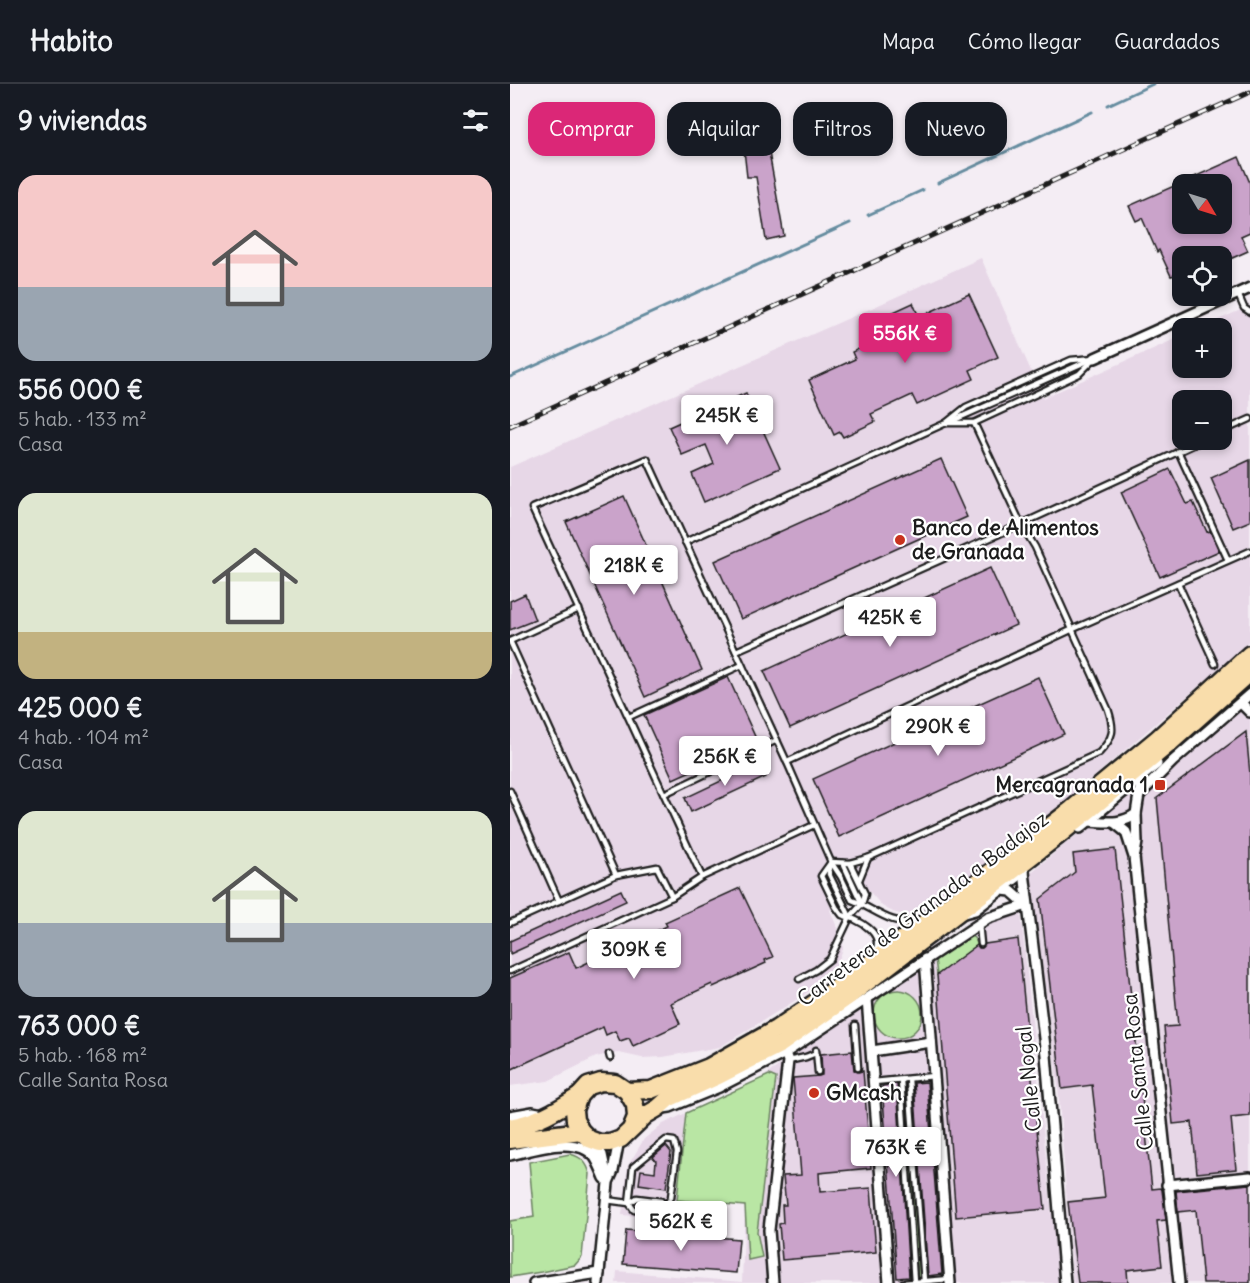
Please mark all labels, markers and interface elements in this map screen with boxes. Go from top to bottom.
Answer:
text: Habito [30,23,113,59]
text: Mapa [882,28,935,55]
text: Cómo llegar [968,28,1081,55]
text: Guardados [1114,28,1220,55]
chip: Comprar [528,102,655,156]
chip: Alquilar [667,102,781,156]
chip: Filtros [793,102,893,156]
chip: Nuevo [905,102,1007,156]
text: 9 viviendas [18,104,147,137]
icon: filters [459,104,492,137]
north arrow [1172,174,1232,234]
map controls [1172,174,1232,450]
icon: home [201,214,309,322]
button: locate [1172,246,1232,306]
pin: 556K € [856,313,954,364]
button: + [1172,318,1232,378]
text: 556K € [873,320,937,345]
text: 556 000 € [18,373,143,406]
button: − [1172,390,1232,450]
pin: 245K € [678,395,776,446]
text: 245K € [695,402,759,427]
text: 5 hab. · 133 m² [18,406,147,431]
text: Casa [18,431,63,456]
place label: Banco de Alimentos de Granada [912,514,1099,565]
icon: home [201,532,309,640]
marker: Banco de Alimentos de Granada [893,533,907,547]
pin: 218K € [585,545,683,596]
text: 218K € [604,552,664,577]
pin: 425K € [841,597,939,648]
text: 425K € [858,604,922,629]
text: 425 000 € [18,691,143,724]
pin: 290K € [889,706,987,757]
text: 290K € [905,713,971,738]
text: 4 hab. · 104 m² [18,724,149,749]
pin: 256K € [676,736,774,787]
text: 256K € [693,743,757,768]
text: Casa [18,749,63,774]
place label: Mercagranada 1 [995,771,1148,798]
marker: Mercagranada 1 [1153,778,1167,792]
street label: Carretera de Granada a Badajoz [792,805,1054,1012]
icon: home [201,850,309,958]
pin: 309K € [585,929,683,980]
text: 309K € [601,936,667,961]
street label: Calle Santa Rosa [1116,992,1159,1152]
text: 763 000 € [18,1009,141,1042]
street label: Calle Nogal [1010,1025,1047,1133]
text: 5 hab. · 168 m² [18,1042,147,1067]
text: Calle Santa Rosa [18,1067,168,1092]
place label: GMcash [826,1079,902,1106]
marker: GMcash [807,1086,821,1100]
pin: 763K € [847,1127,945,1178]
text: 763K € [865,1134,927,1159]
pin: 562K € [632,1201,730,1252]
text: 562K € [649,1208,713,1233]

